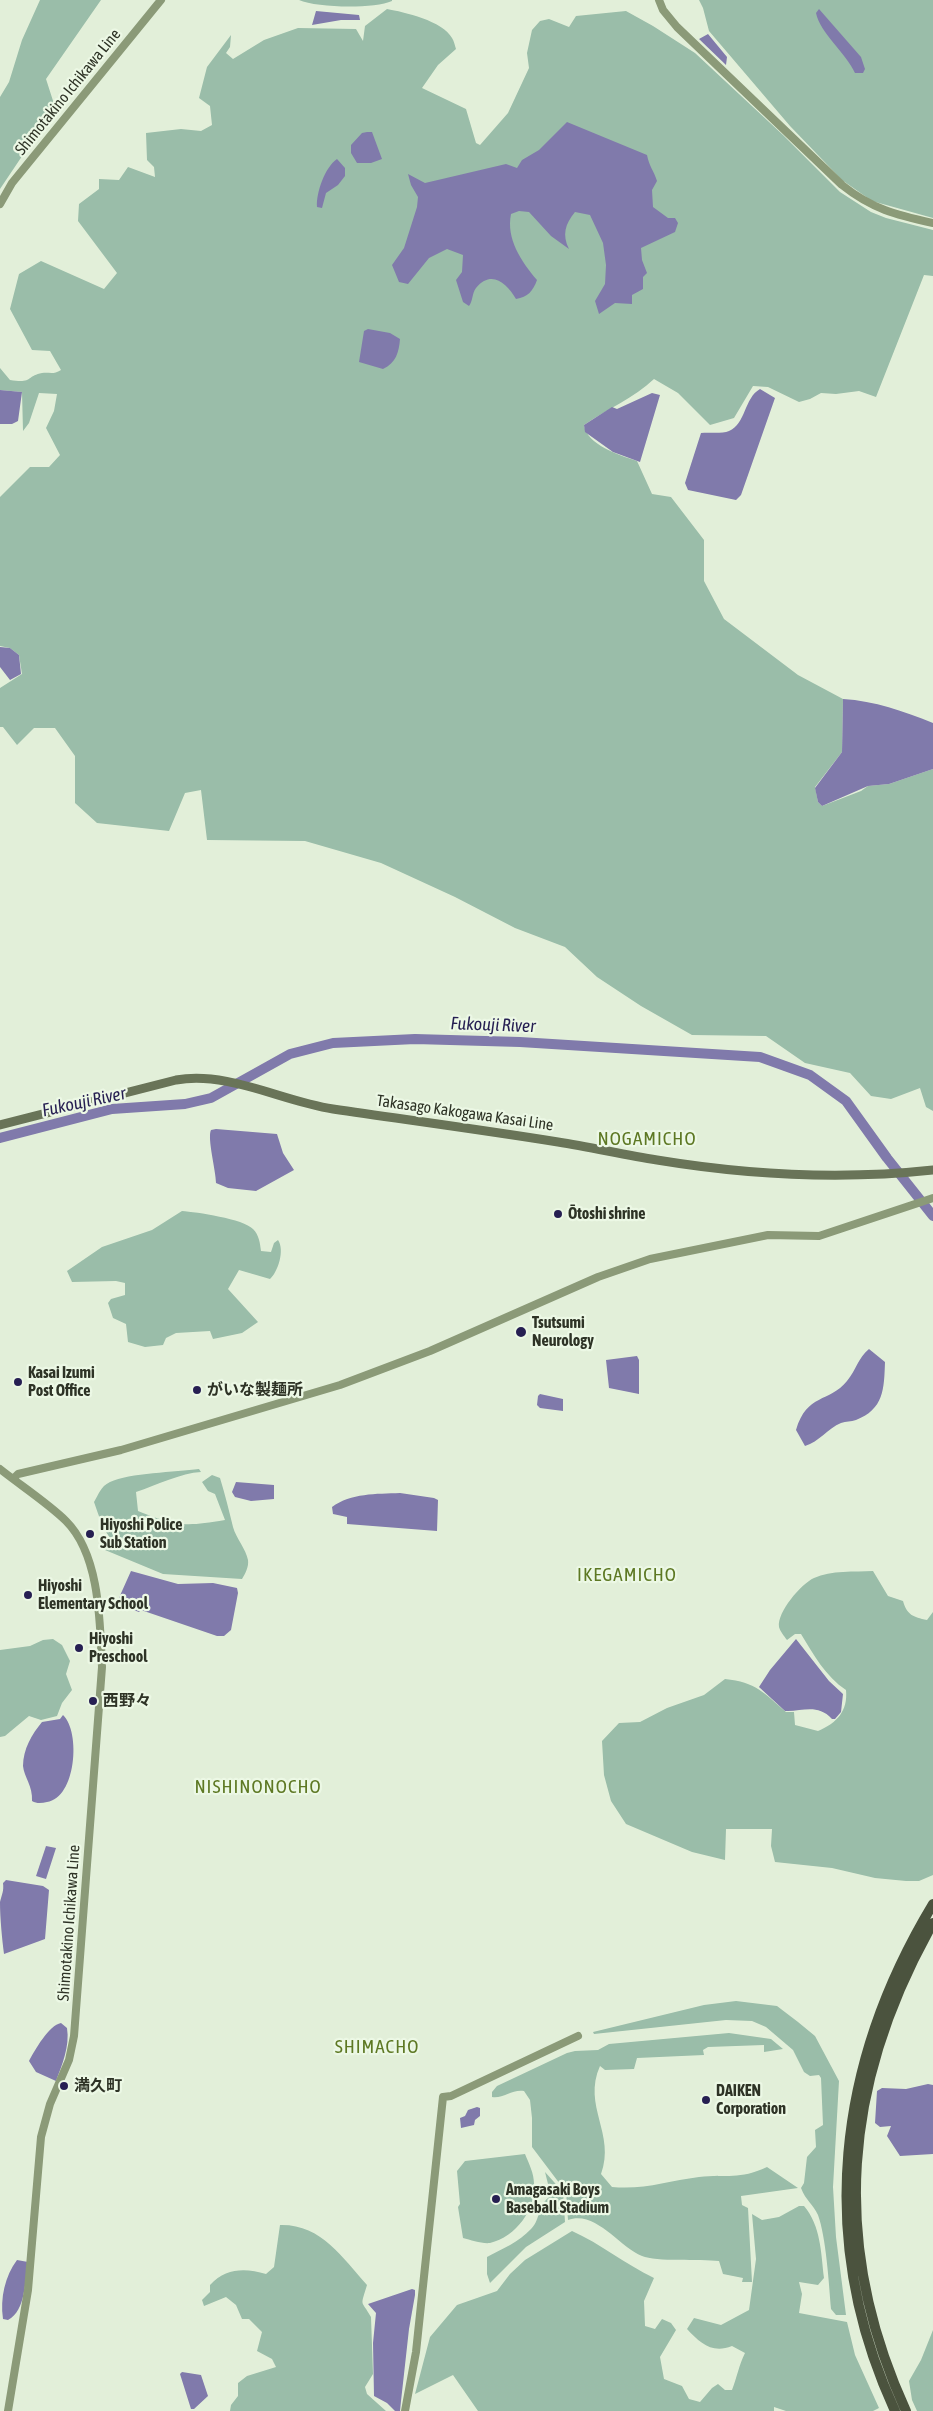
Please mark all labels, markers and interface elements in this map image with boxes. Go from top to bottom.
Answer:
street label: Shimotakino Ichikawa Line [11,25,125,159]
water label: Fukouji River [450,1013,536,1037]
water label: Fukouji River [40,1083,128,1121]
street label: Takasago Kakogawa Kasai Line [375,1091,555,1135]
district label: NOGAMICHO [596,1128,698,1150]
place label: Ōtoshi shrine [568,1204,645,1224]
marker: Ōtoshi shrine [552,1208,564,1220]
place label: Tsutsumi Neurology [532,1313,594,1351]
marker: Tsutsumi Neurology [514,1325,528,1339]
place label: Kasai Izumi Post Office [28,1363,95,1401]
marker: Kasai Izumi Post Office [12,1376,24,1388]
place label: がいな製麺所 [207,1380,303,1400]
marker: がいな製麺所 [191,1384,203,1396]
place label: Hiyoshi Police Sub Station [100,1515,183,1553]
marker: Hiyoshi Police Sub Station [84,1528,96,1540]
district label: IKEGAMICHO [576,1564,678,1586]
place label: Hiyoshi Elementary School [38,1576,148,1614]
marker: Hiyoshi Elementary School [22,1589,34,1601]
place label: Hiyoshi Preschool [89,1629,147,1667]
marker: Hiyoshi Preschool [73,1642,85,1654]
place label: 西野々 [103,1691,151,1711]
marker: 西野々 [87,1695,99,1707]
district label: NISHINONOCHO [193,1776,323,1798]
street label: Shimotakino Ichikawa Line [54,1844,84,2002]
district label: SHIMACHO [334,2036,420,2058]
place label: 満久町 [74,2076,122,2096]
marker: 満久町 [58,2080,70,2092]
place label: DAIKEN Corporation [716,2081,786,2119]
marker: DAIKEN Corporation [700,2094,712,2106]
place label: Amagasaki Boys Baseball Stadium [506,2180,609,2218]
marker: Amagasaki Boys Baseball Stadium [490,2193,502,2205]

